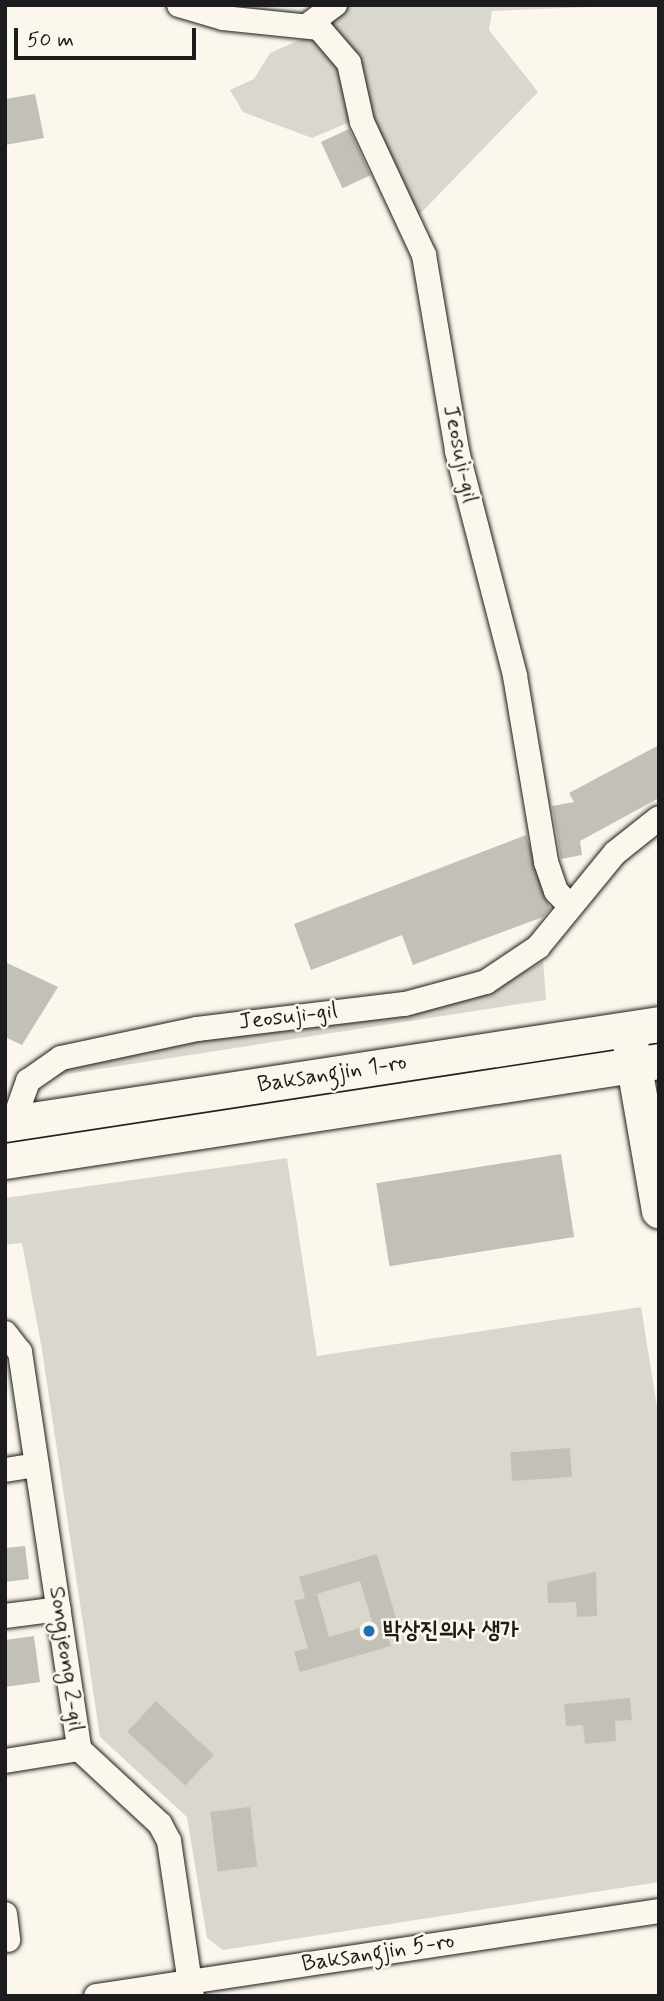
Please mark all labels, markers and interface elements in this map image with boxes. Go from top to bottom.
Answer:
scale bar [18,14,200,58]
text: 50 m [27,26,74,54]
street label: Jeosuji-gil [436,403,484,505]
street label: Jeosuji-gil [237,997,339,1037]
street label: Baksangjin 1-ro [256,1049,408,1099]
street label: Songjeong 2-gil [42,1585,90,1733]
place label: 박상진의사 생가 [383,1617,519,1645]
marker: 박상진의사 생가 [361,1623,377,1639]
street label: Baksangjin 5-ro [300,1927,456,1979]

